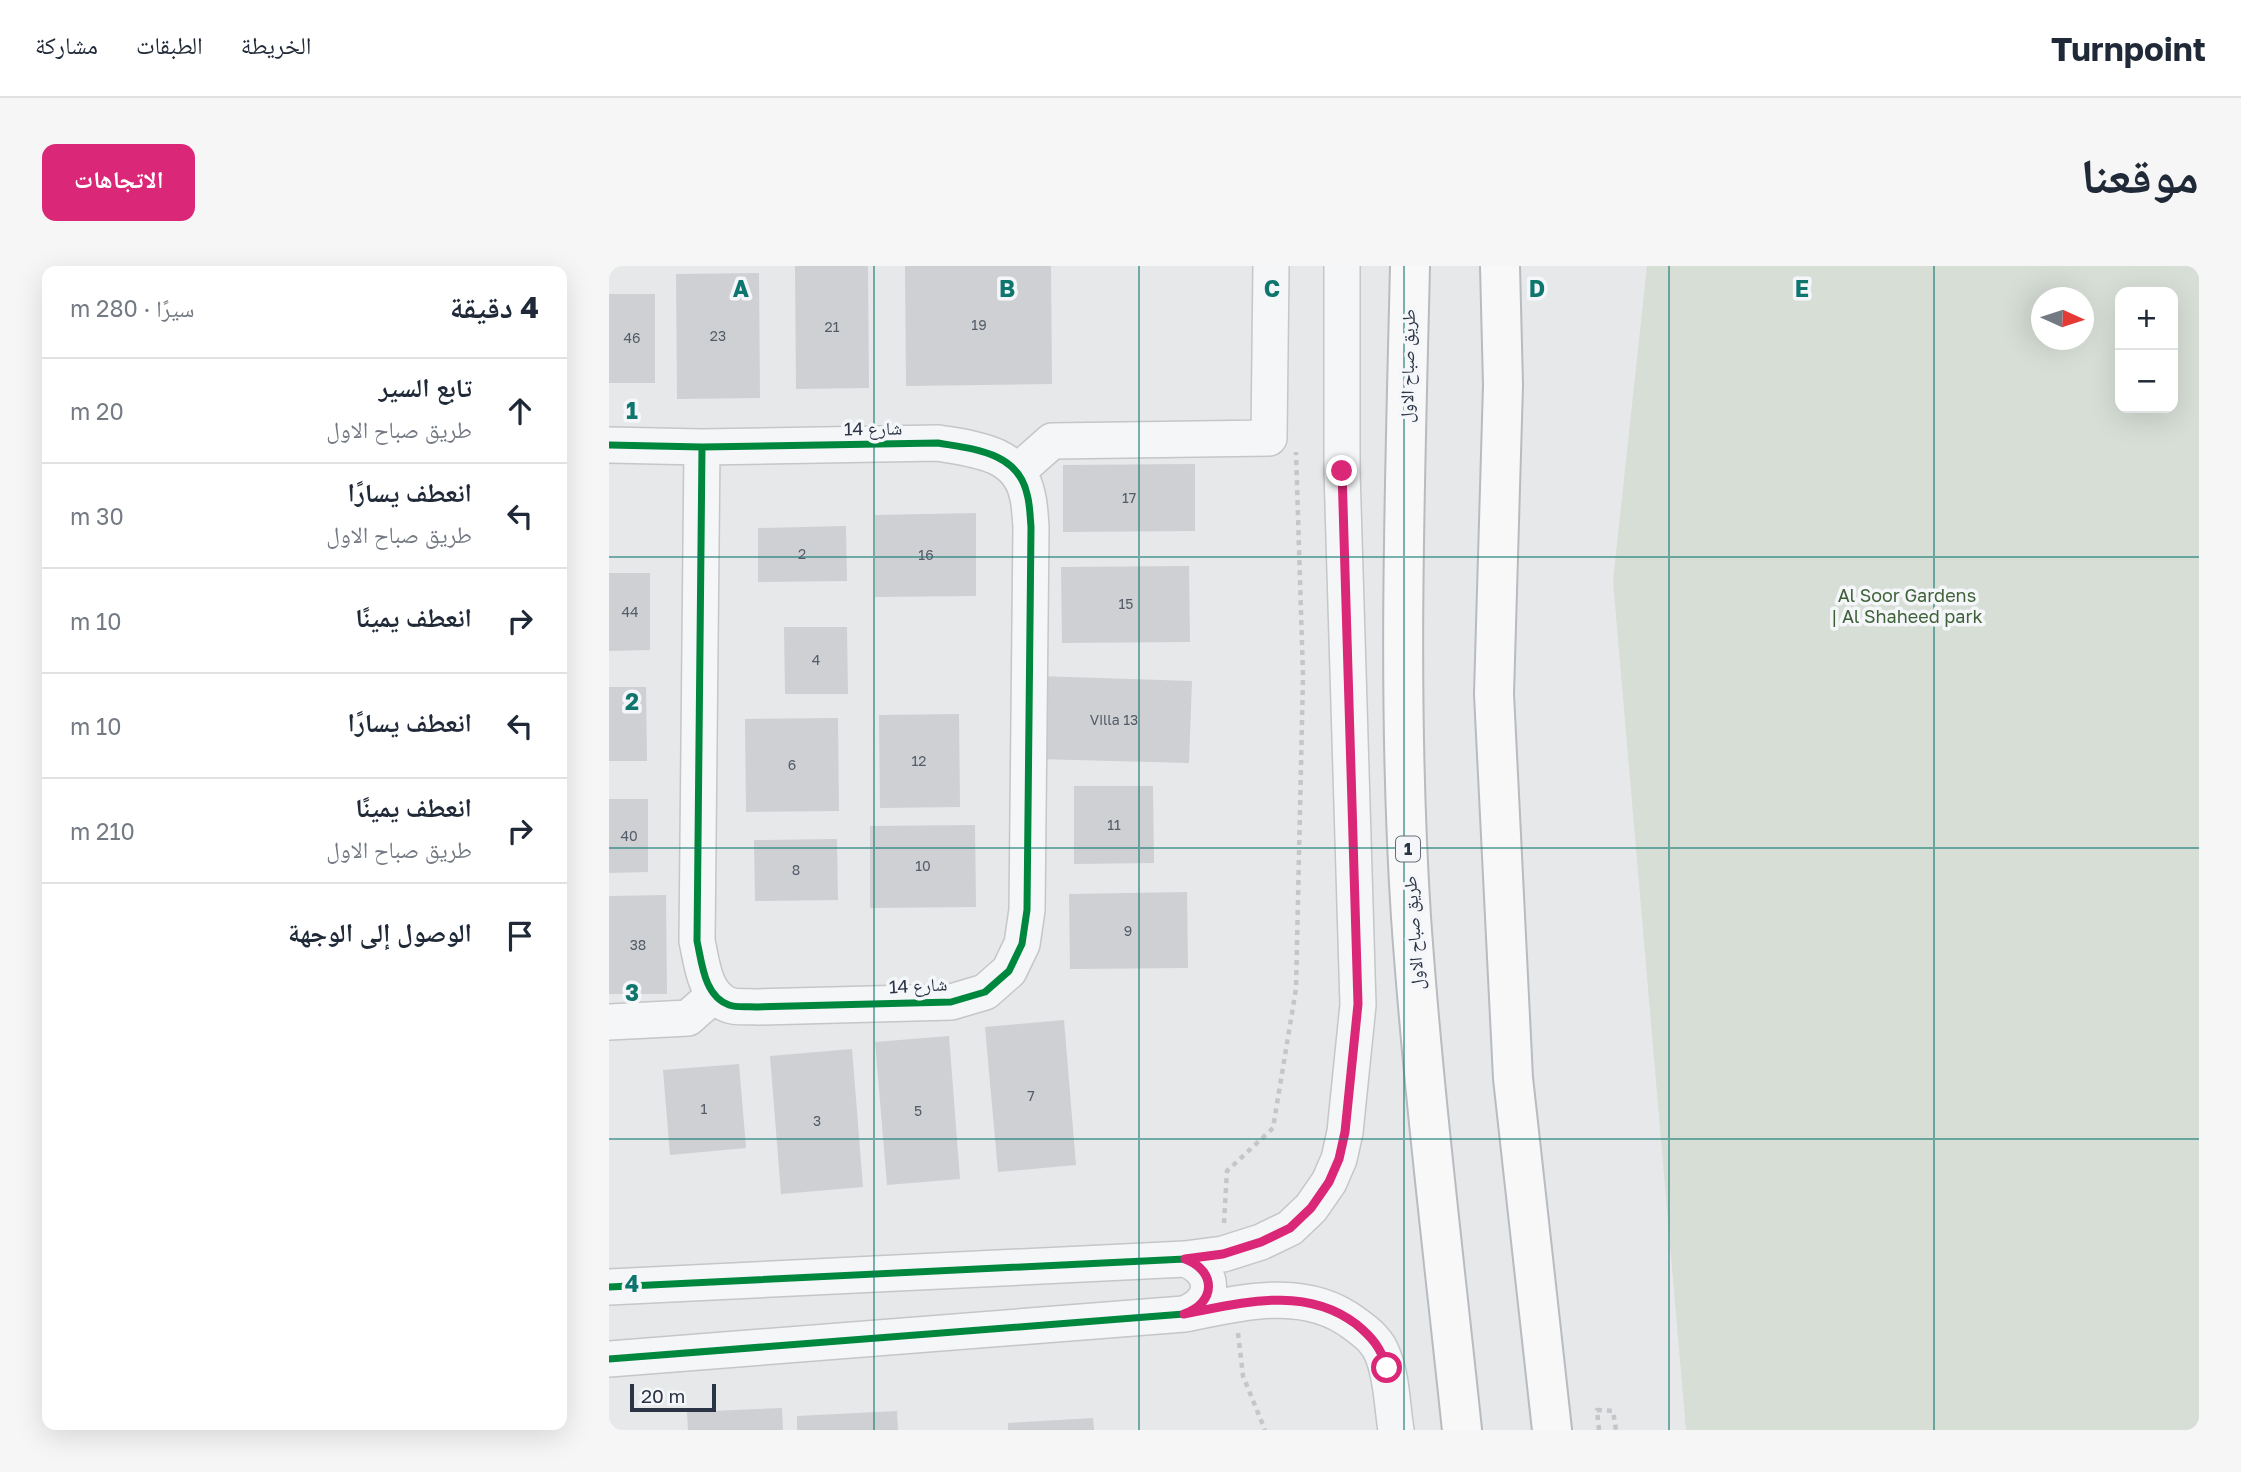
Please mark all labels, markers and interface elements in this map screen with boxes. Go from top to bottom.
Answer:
text: Turnpoint [2051,29,2206,68]
text: مشاركة [35,30,98,59]
text: الطبقات [136,30,203,59]
text: الخريطة [241,30,311,59]
button: الاتجاهات [42,144,195,221]
text: موقعنا [2081,145,2199,204]
text: A [733,274,750,302]
text: B [999,274,1015,302]
text: C [1264,274,1280,302]
text: D [1529,274,1545,302]
text: E [1795,274,1809,302]
north arrow [2031,287,2094,350]
map controls [2115,287,2178,413]
button: + [2115,287,2178,350]
text: 4 دقيقة [450,289,539,325]
text: سيرًا · 280 m [70,294,194,322]
street label: طريق صباح الاول [1395,309,1421,423]
house number: 19 [971,316,987,333]
house number: 21 [825,318,840,335]
house number: 23 [710,327,726,344]
house number: 46 [623,329,641,346]
button: − [2115,350,2178,413]
text: تابع السير [379,372,472,403]
icon: ahead [501,392,539,430]
text: 1 [626,396,638,424]
text: 20 m [70,397,124,425]
text: طريق صباح الاول [326,415,472,443]
street label: شارع 14 [844,416,902,441]
route end [1326,455,1357,486]
text: انعطف يسارًا [348,477,472,508]
house number: 17 [1122,489,1136,506]
icon: left [501,497,539,535]
text: 30 m [70,502,124,530]
text: طريق صباح الاول [326,520,472,548]
house number: 2 [798,545,806,562]
house number: 16 [918,546,934,563]
park label: Al Soor Gardens | Al Shaheed park [1831,584,1983,627]
house number: 15 [1119,595,1133,612]
text: انعطف يمينًا [355,602,472,633]
icon: right [501,602,539,640]
house number: 44 [621,603,639,620]
text: 10 m [70,607,122,635]
house number: 4 [812,651,820,668]
text: 2 [625,687,639,715]
text: انعطف يسارًا [348,707,472,738]
icon: left [501,707,539,745]
house number: Villa 13 [1090,711,1138,728]
text: 10 m [70,712,122,740]
house number: 12 [912,752,926,769]
house number: 6 [788,756,796,773]
text: انعطف يمينًا [355,792,472,823]
icon: right [501,812,539,850]
house number: 11 [1107,816,1121,833]
text: 210 m [70,817,135,845]
house number: 40 [620,827,638,844]
text: طريق صباح الاول [326,835,472,863]
road number: 1 [1396,836,1420,862]
house number: 10 [915,857,931,874]
house number: 8 [792,861,800,878]
street label: طريق صباح الاول [1398,875,1430,991]
text: الوصول إلى الوجهة [288,917,472,948]
icon: arrive [501,917,539,955]
house number: 9 [1124,922,1132,939]
house number: 38 [630,936,646,953]
street label: شارع 14 [888,972,948,999]
text: 3 [625,978,639,1006]
house number: 7 [1027,1087,1035,1104]
house number: 1 [701,1100,708,1117]
house number: 5 [914,1102,922,1119]
house number: 3 [813,1112,821,1129]
text: 4 [625,1269,639,1297]
route start [1371,1352,1402,1383]
scale bar [630,1381,716,1413]
text: 20 m [641,1384,685,1407]

